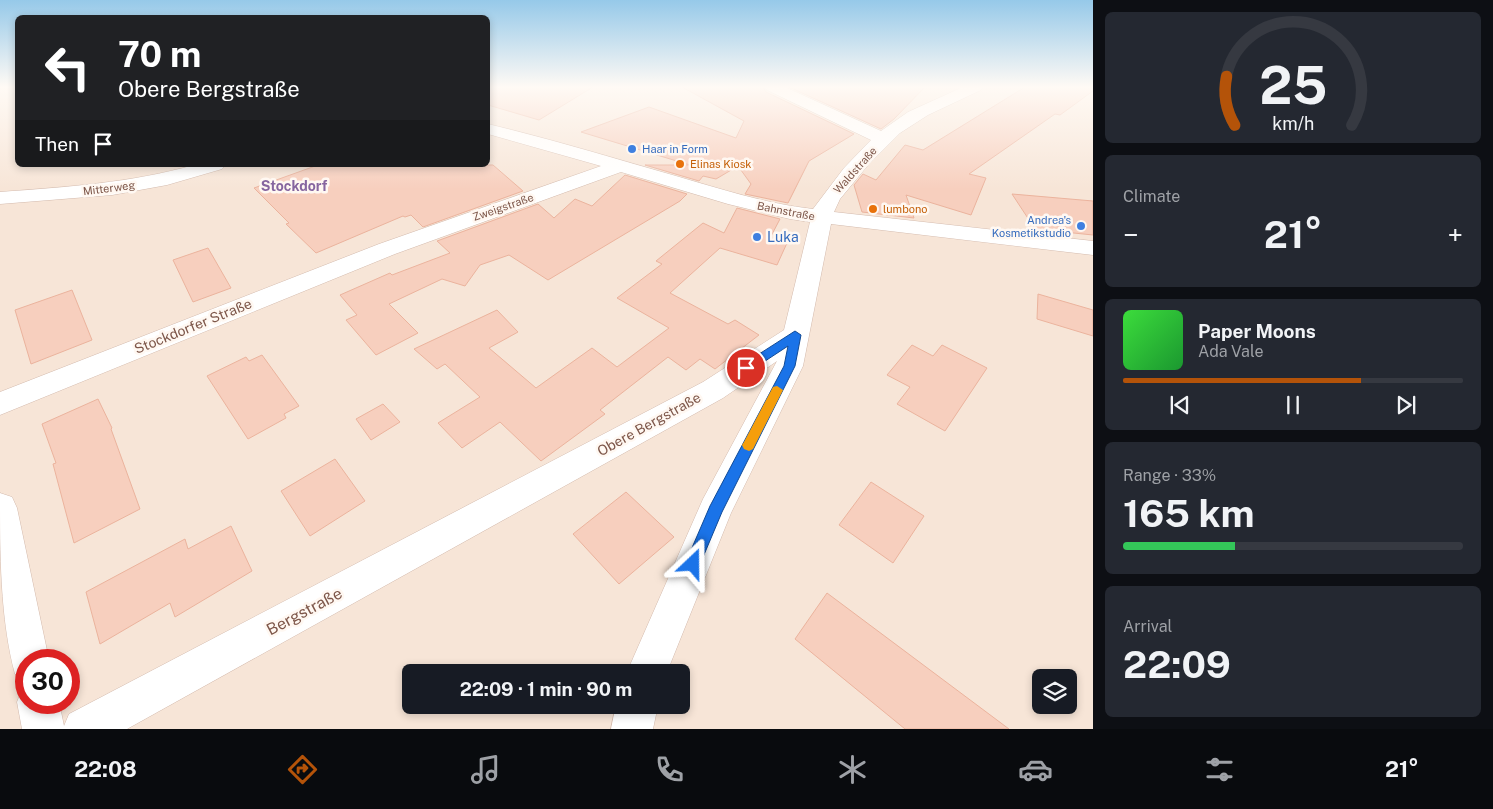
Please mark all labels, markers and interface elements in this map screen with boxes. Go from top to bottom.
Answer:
text: 70 m [118,34,201,75]
icon: left [35,35,100,100]
text: 25 [1259,55,1327,116]
text: Obere Bergstraße [118,76,300,102]
text: km/h [1272,113,1314,134]
icon: arrive [89,130,117,158]
text: Then [35,133,79,155]
marker: Haar in Form [626,143,638,155]
place label: Haar in Form [642,143,708,155]
street label: Waldstraße [831,144,879,196]
marker: Elinas Kiosk [674,158,686,170]
place label: Elinas Kiosk [690,158,751,170]
district label: Stockdorf [261,178,328,194]
street label: Mitterweg [82,179,136,197]
text: Climate [1123,187,1180,206]
street label: Zweigstraße [471,191,535,223]
street label: Bahnstraße [756,200,816,222]
marker: lumbono [867,203,879,215]
place label: lumbono [883,203,927,215]
text: 21° [1264,212,1322,257]
place label: Andrea's Kosmetikstudio [992,214,1071,239]
text: − [1123,218,1139,251]
text: + [1447,218,1463,251]
marker: Andrea's Kosmetikstudio [1075,220,1087,232]
place label: Luka [767,229,799,245]
marker: Luka [751,231,763,243]
street label: Stockdorfer Straße [132,295,254,357]
text: Paper Moons [1198,320,1316,342]
text: Ada Vale [1198,342,1263,361]
pin [725,347,767,389]
icon: arrive [732,354,760,382]
street label: Obere Bergstraße [595,389,704,459]
icon: previous [1166,391,1194,419]
icon: pause [1279,391,1307,419]
icon: next [1392,391,1420,419]
text: Range · 33% [1123,466,1216,485]
text: 165 km [1123,491,1255,536]
position arrow [666,537,718,589]
street label: Bergstraße [263,584,345,639]
text: Arrival [1123,617,1172,636]
text: 22:09 [1123,642,1231,687]
speed limit sign: 30 [15,649,80,714]
map controls [1032,669,1077,714]
button: layers [1032,669,1077,714]
text: 22:09 · 1 min · 90 m [460,678,632,700]
icon: directions [285,752,320,787]
icon: music [468,752,503,787]
icon: phone [652,752,687,787]
icon: climate [835,752,870,787]
icon: car [1018,752,1053,787]
icon: filters [1202,752,1237,787]
text: 22:08 [74,756,137,782]
text: 21° [1385,756,1419,782]

